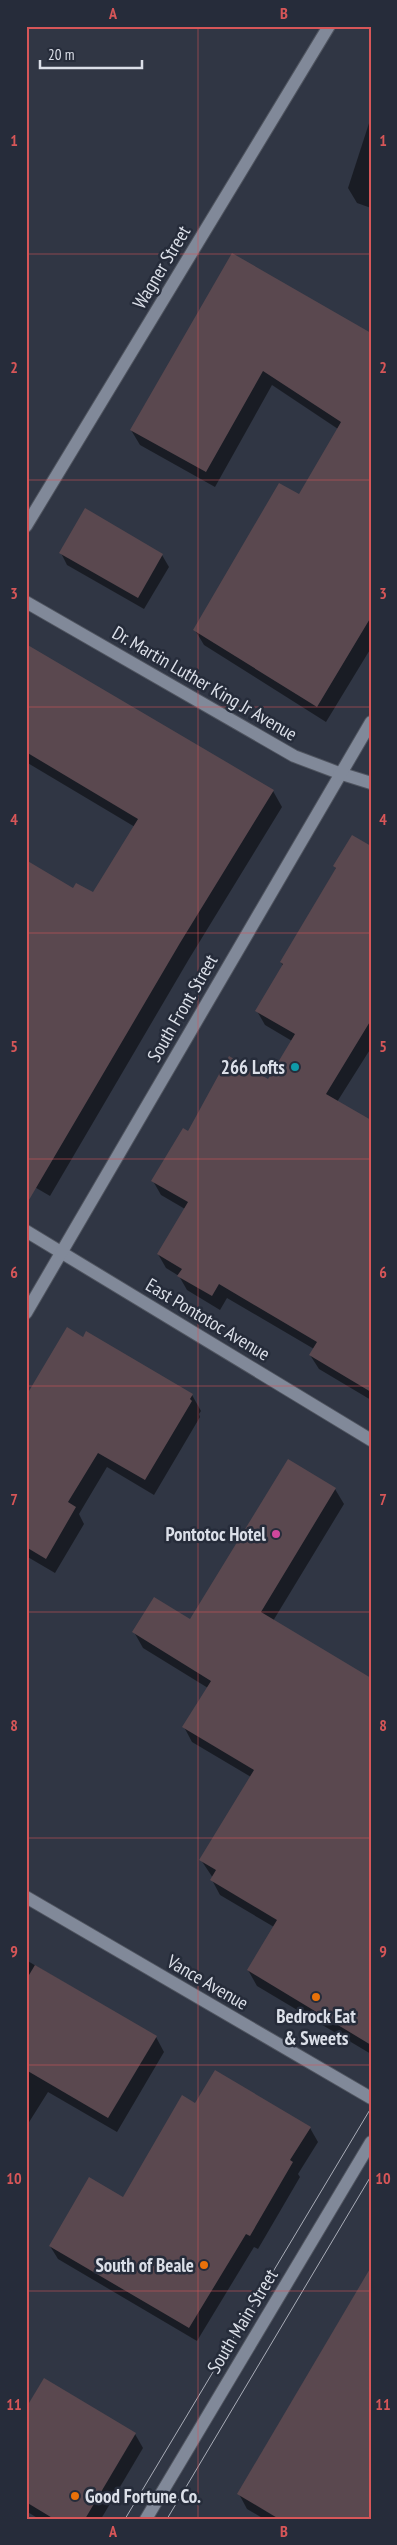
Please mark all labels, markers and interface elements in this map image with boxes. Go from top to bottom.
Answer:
text: A [108,3,118,23]
text: B [280,3,288,23]
scale bar [40,38,142,70]
text: 20 m [48,45,74,64]
text: 1 [10,130,18,150]
text: 1 [379,130,387,150]
street label: Wagner Street [127,220,196,313]
text: 2 [10,357,18,377]
text: 2 [379,357,387,377]
text: 3 [10,583,18,603]
text: 3 [379,583,387,603]
street label: Dr. Martin Luther King Jr Avenue [108,620,302,746]
text: 4 [10,809,18,829]
text: 4 [379,809,387,829]
street label: South Front Street [142,949,223,1066]
text: 5 [10,1036,18,1056]
text: 5 [379,1036,387,1056]
place label: 266 Lofts [221,1055,285,1079]
marker: 266 Lofts [289,1061,301,1073]
text: 6 [10,1262,18,1282]
text: 6 [379,1262,387,1282]
street label: East Pontotoc Avenue [142,1273,275,1366]
text: 7 [10,1489,18,1509]
text: 7 [379,1489,387,1509]
place label: Pontotoc Hotel [166,1522,266,1546]
marker: Pontotoc Hotel [270,1528,282,1540]
text: 8 [10,1715,18,1735]
text: 8 [379,1715,387,1735]
text: 9 [10,1941,18,1961]
text: 9 [379,1941,387,1961]
street label: Vance Avenue [162,1949,253,2015]
marker: Bedrock Eat & Sweets [310,1991,322,2003]
place label: Bedrock Eat & Sweets [276,2004,356,2050]
text: 10 [6,2168,22,2188]
text: 10 [375,2168,391,2188]
place label: South of Beale [96,2253,194,2277]
marker: South of Beale [198,2259,210,2271]
street label: South Main Street [201,2264,283,2378]
text: 11 [6,2394,22,2414]
text: 11 [375,2394,391,2414]
place label: Good Fortune Co. [85,2484,201,2508]
marker: Good Fortune Co. [69,2490,81,2502]
text: A [108,2521,118,2541]
text: B [280,2521,288,2541]

